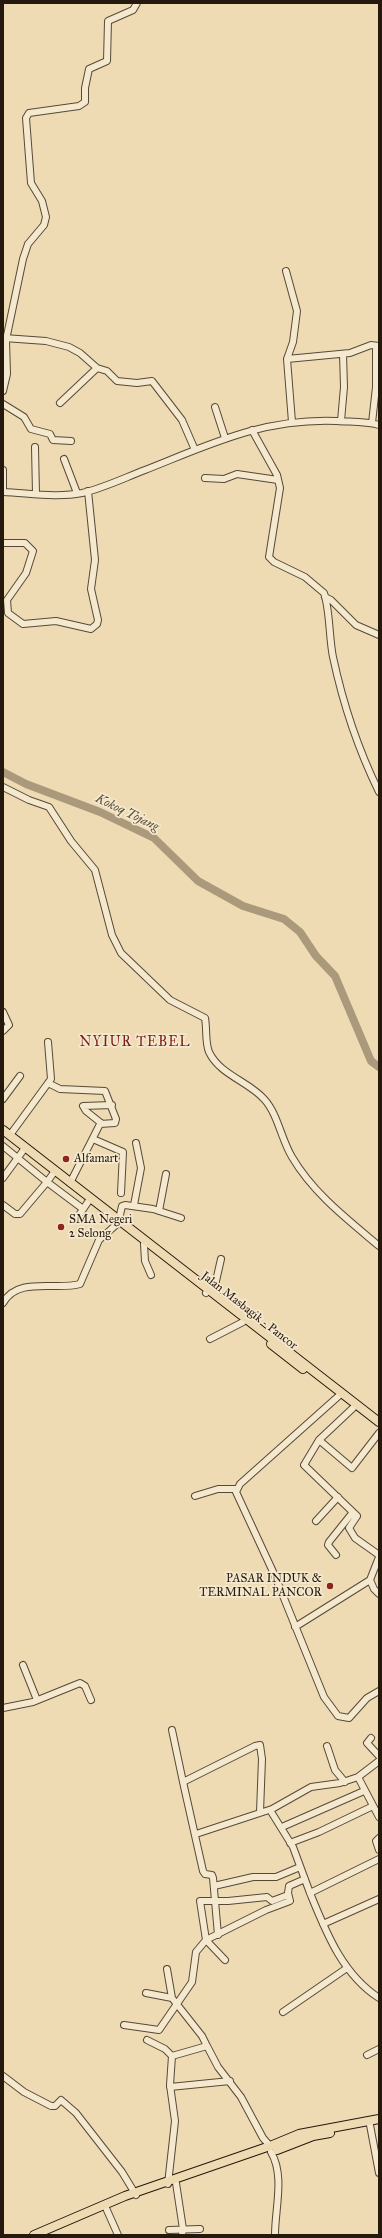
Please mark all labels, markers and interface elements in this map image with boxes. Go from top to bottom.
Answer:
water label: Kokoq Tojang [93,791,161,835]
district label: NYIUR TEBEL [80,1035,190,1051]
place label: Alfamart [74,1152,118,1166]
marker: Alfamart [61,1154,71,1164]
place label: SMA Negeri 2 Selong [69,1213,132,1241]
marker: SMA Negeri 2 Selong [56,1222,66,1232]
street label: Jalan Masbagik - Pancor [198,1269,300,1353]
place label: PASAR INDUK & TERMINAL PANCOR [199,1572,322,1600]
marker: PASAR INDUK & TERMINAL PANCOR [325,1581,335,1591]

